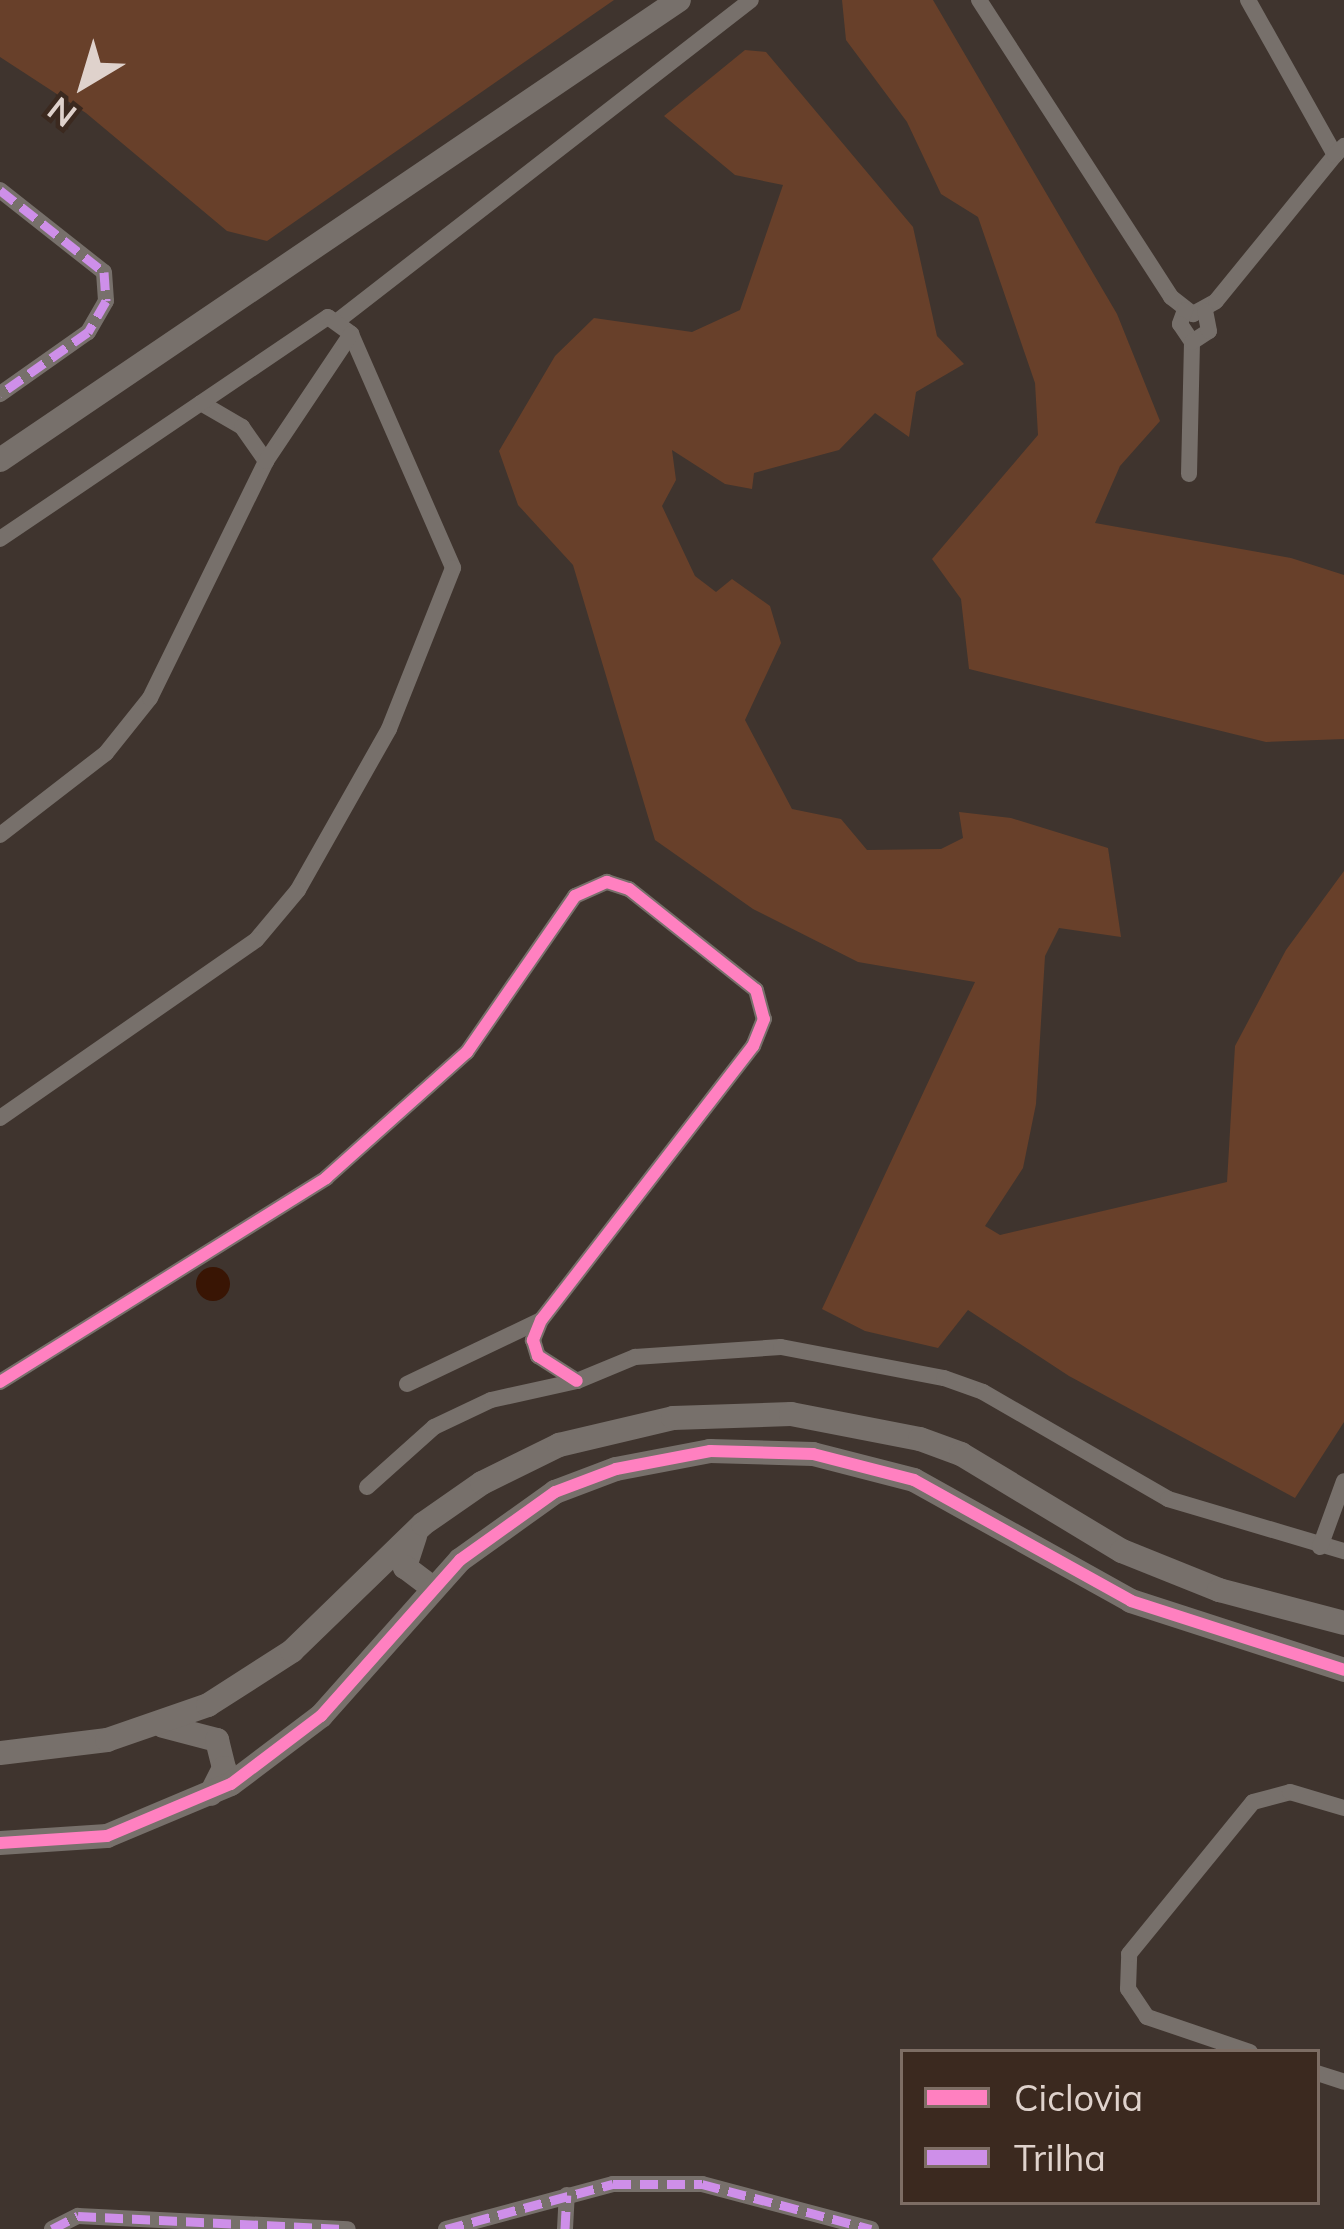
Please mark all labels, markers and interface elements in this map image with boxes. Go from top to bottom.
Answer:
north arrow [24,24,144,144]
text: N [39,89,84,137]
legend [900,2049,1320,2205]
text: Ciclovia [1014,2075,1143,2120]
text: Trilha [1014,2135,1106,2180]

